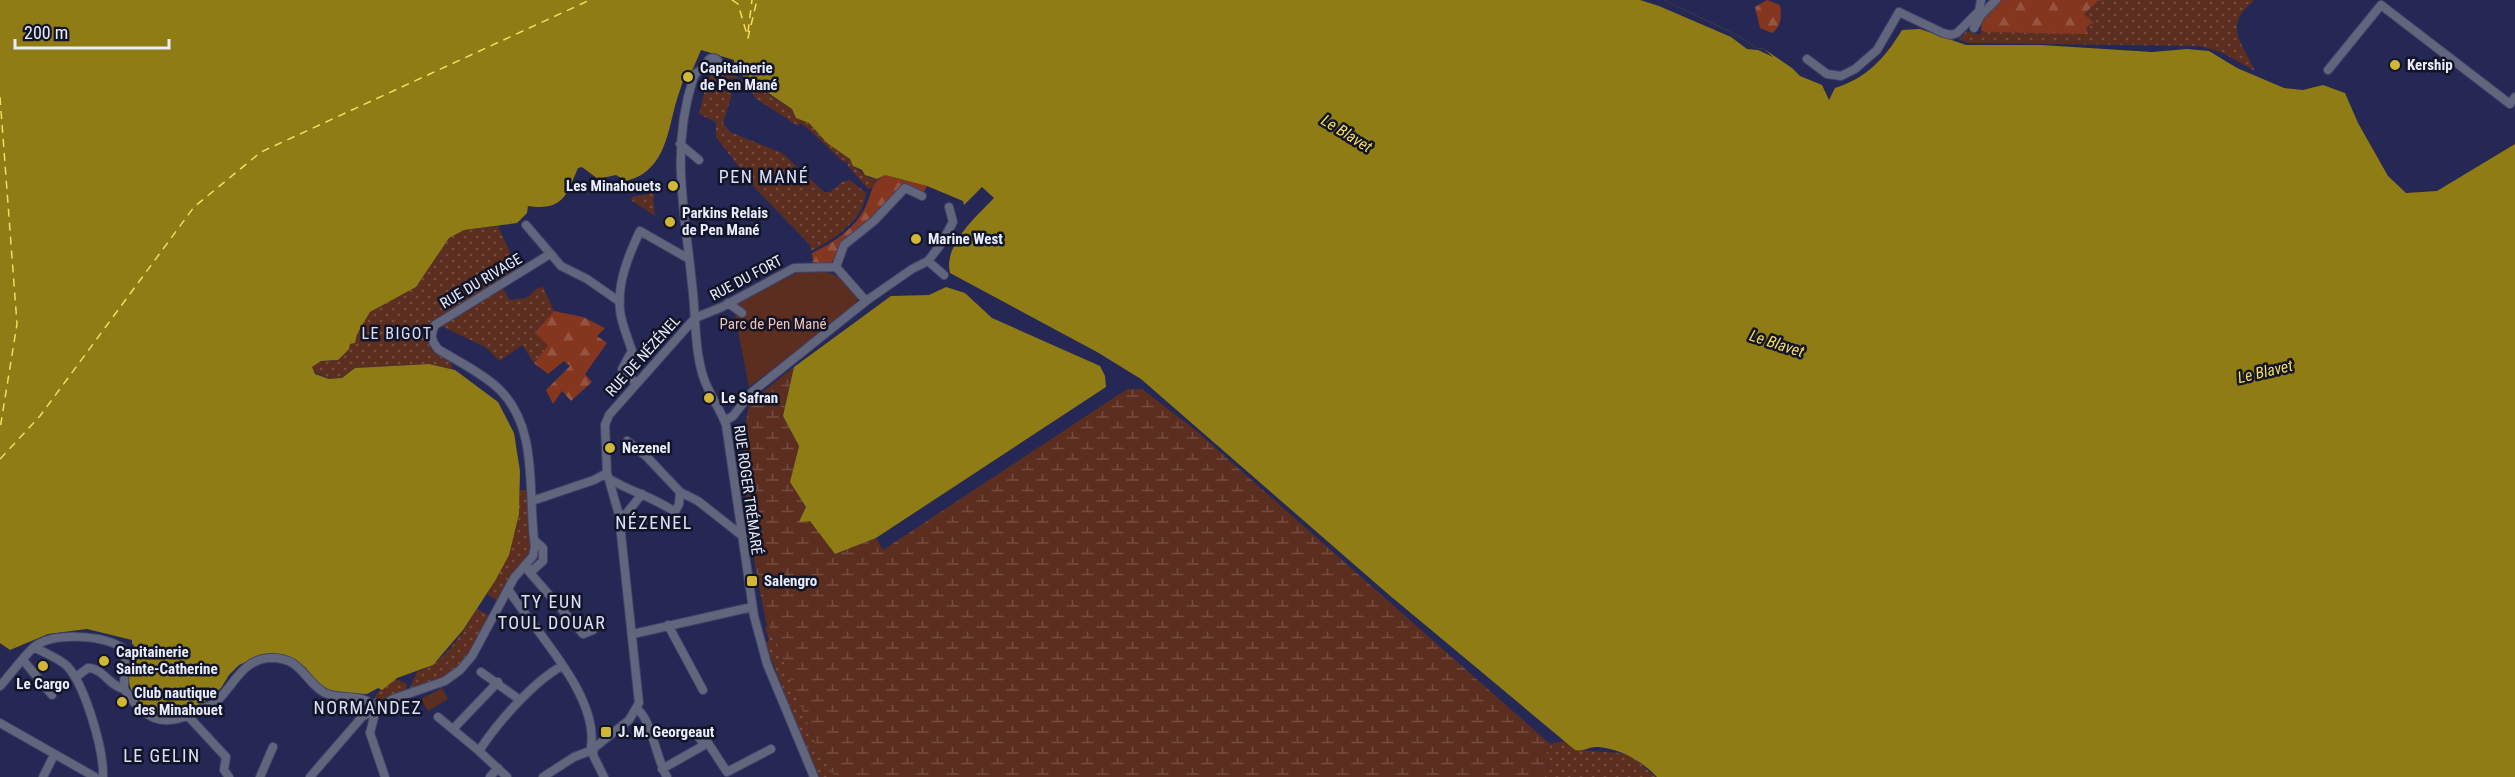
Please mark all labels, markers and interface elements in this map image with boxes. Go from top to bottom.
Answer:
scale bar [15,12,170,50]
text: 200 m [24,22,68,43]
place label: Kership [2407,56,2453,74]
marker: Kership [2388,58,2402,72]
place label: Capitainerie de Pen Mané [700,59,778,94]
marker: Capitainerie de Pen Mané [681,70,695,84]
water label: Le Blavet [1318,111,1376,157]
district label: PEN MANÉ [719,166,809,187]
place label: Les Minahouets [566,177,661,195]
marker: Les Minahouets [666,179,680,193]
place label: Parkins Relais de Pen Mané [682,204,768,239]
marker: Parkins Relais de Pen Mané [663,215,677,229]
place label: Marine West [928,230,1003,248]
marker: Marine West [909,232,923,246]
street label: RUE DU RIVAGE [437,250,525,312]
street label: RUE DU FORT [707,251,785,305]
street label: RUE DE NÉZÉNEL [602,312,684,400]
park label: Parc de Pen Mané [720,315,826,333]
district label: LE BIGOT [361,324,433,343]
water label: Le Blavet [1747,326,1807,361]
water label: Le Blavet [2236,356,2295,387]
place label: Le Safran [721,389,778,407]
marker: Le Safran [702,391,716,405]
street label: RUE ROGER TRÉMARÉ [730,424,766,556]
place label: Nezenel [622,439,671,457]
marker: Nezenel [603,441,617,455]
district label: NÉZENEL [615,512,693,533]
place label: Salengro [764,572,817,590]
marker: Salengro [745,574,759,588]
district label: TY EUN TOUL DOUAR [498,591,606,633]
place label: Capitainerie Sainte-Catherine [116,643,218,678]
marker: Capitainerie Sainte-Catherine [97,654,111,668]
marker: Le Cargo [36,659,50,673]
place label: Le Cargo [16,675,70,693]
place label: Club nautique des Minahouet [134,684,223,719]
marker: Club nautique des Minahouet [115,695,129,709]
district label: NORMANDEZ [314,697,422,718]
place label: J. M. Georgeaut [618,723,715,741]
marker: J. M. Georgeaut [599,725,613,739]
district label: LE GELIN [123,745,201,766]

